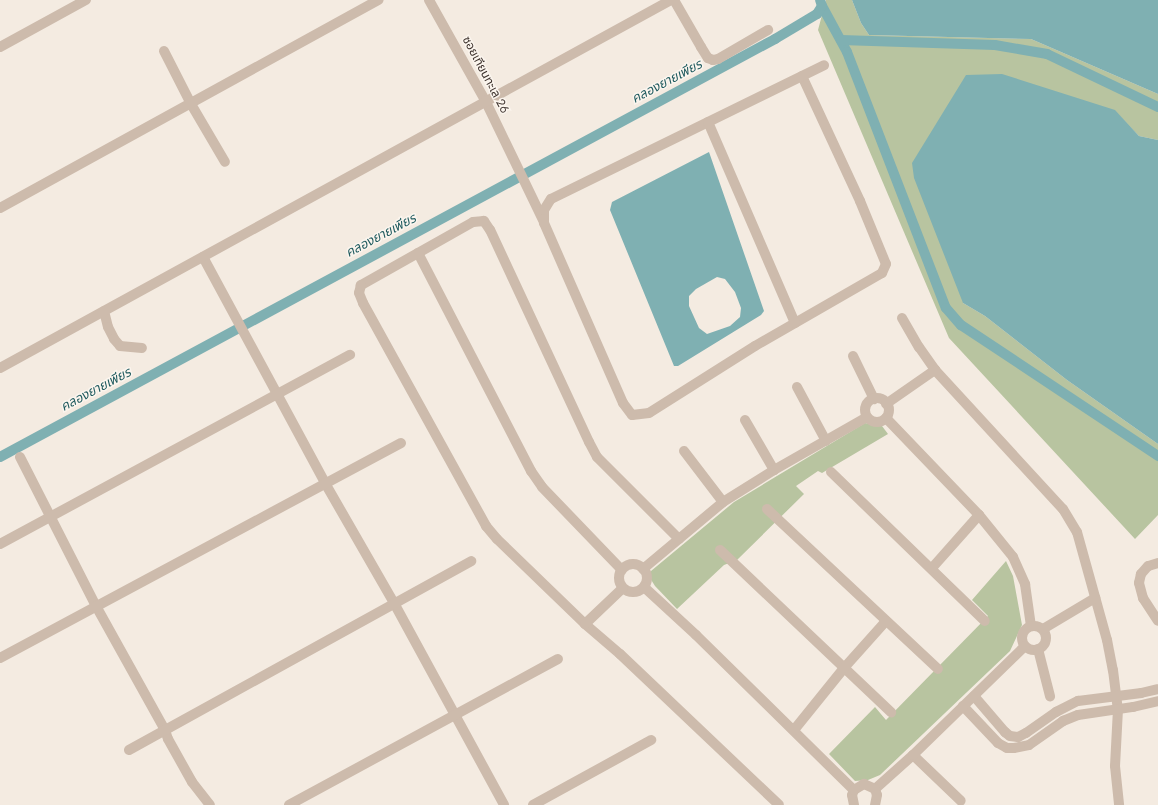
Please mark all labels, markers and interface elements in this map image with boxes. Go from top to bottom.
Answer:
street label: ซอยเทียนทะเล 26 [459,34,511,116]
water label: คลองยายเพียร [629,57,705,107]
water label: คลองยายเพียร [343,211,419,261]
water label: คลองยายเพียร [58,365,134,415]

